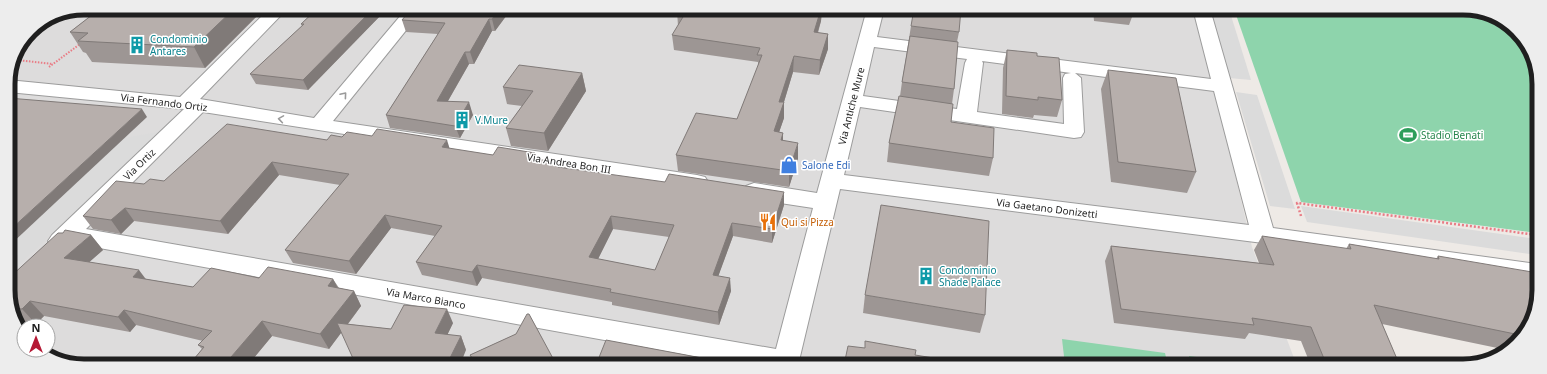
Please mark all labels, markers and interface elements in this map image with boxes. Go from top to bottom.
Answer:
place label: Condominio Antares [150,32,208,58]
building icon: Condominio Antares [127,35,147,55]
street label: Via Antiche Mure [835,65,868,146]
street label: Via Fernando Ortiz [120,90,208,114]
one-way arrow [340,93,347,100]
building icon: V.Mure [452,110,472,130]
place label: V.Mure [475,113,508,127]
one-way arrow [278,115,284,124]
sports icon: Stadio Benati [1398,125,1418,145]
place label: Stadio Benati [1421,128,1483,142]
street label: Via Ortiz [120,145,158,183]
street label: Via Andrea Bon III [526,149,612,177]
shop icon: Salone Edi [779,155,799,175]
place label: Salone Edi [802,158,850,172]
street label: Via Gaetano Donizetti [996,195,1098,221]
restaurant icon: Qui si Pizza [758,212,778,232]
place label: Qui si Pizza [781,215,834,229]
place label: Condominio Shade Palace [939,263,1001,289]
building icon: Condominio Shade Palace [916,266,936,286]
street label: Via Marco Bianco [385,284,467,312]
north arrow [16,318,56,358]
text: N [32,320,40,335]

